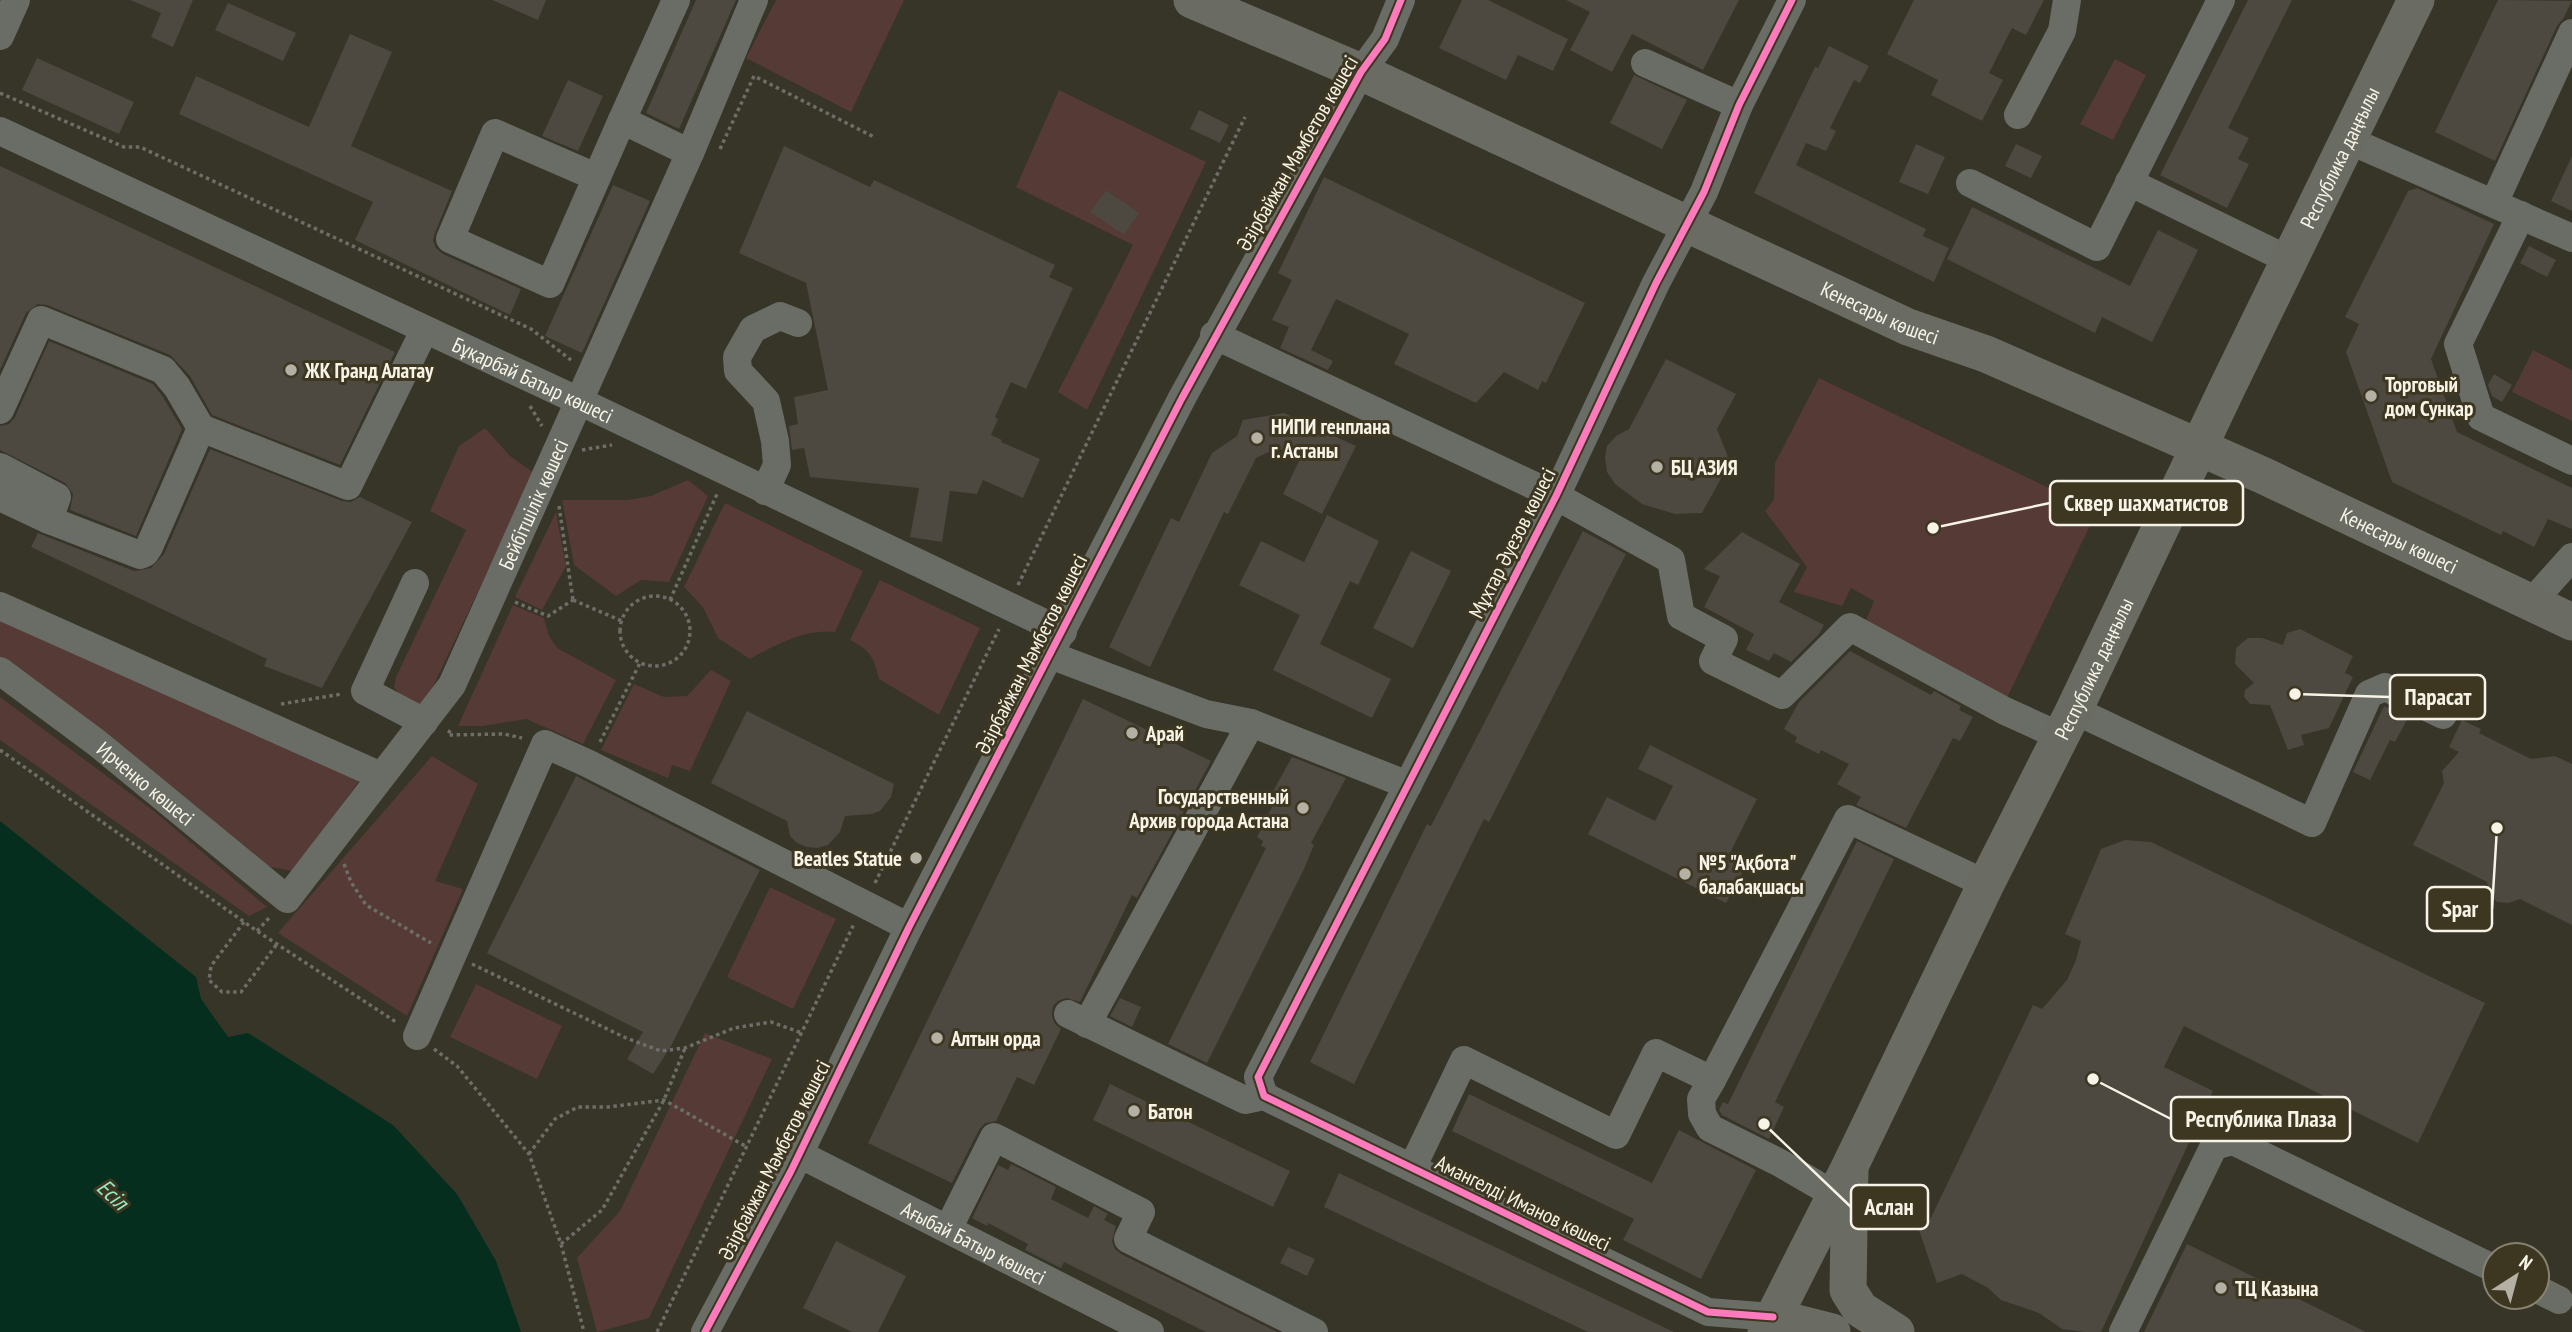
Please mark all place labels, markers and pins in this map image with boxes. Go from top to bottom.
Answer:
place label: ЖК Гранд Алатау [304,357,434,384]
marker: ЖК Гранд Алатау [283,362,299,378]
place label: Торговый дом Сункар [2384,371,2473,422]
marker: Торговый дом Сункар [2363,388,2379,404]
place label: НИПИ генплана г. Астаны [1271,413,1391,464]
marker: НИПИ генплана г. Астаны [1249,430,1265,446]
place label: БЦ АЗИЯ [1671,454,1738,481]
marker: БЦ АЗИЯ [1649,459,1665,475]
callout: Сквер шахматистов [2050,481,2243,525]
callout: Парасат [2390,675,2485,719]
place label: Арай [1145,720,1184,747]
marker: Арай [1124,725,1140,741]
place label: Государственный Архив города Астана [1128,783,1289,834]
marker: Государственный Архив города Астана [1295,800,1311,816]
place label: Beatles Statue [794,845,902,872]
place label: №5 "Ақбота" балабақшасы [1699,849,1804,900]
marker: Beatles Statue [908,850,924,866]
marker: №5 "Ақбота" балабақшасы [1677,866,1693,882]
callout: Spar [2427,887,2492,931]
place label: Алтын орда [950,1025,1041,1052]
marker: Алтын орда [929,1030,945,1046]
callout: Республика Плаза [2171,1097,2350,1141]
place label: Батон [1148,1098,1192,1125]
marker: Батон [1126,1103,1142,1119]
callout: Аслан [1851,1185,1928,1229]
place label: ТЦ Казына [2235,1275,2319,1302]
marker: ТЦ Казына [2213,1280,2229,1296]

